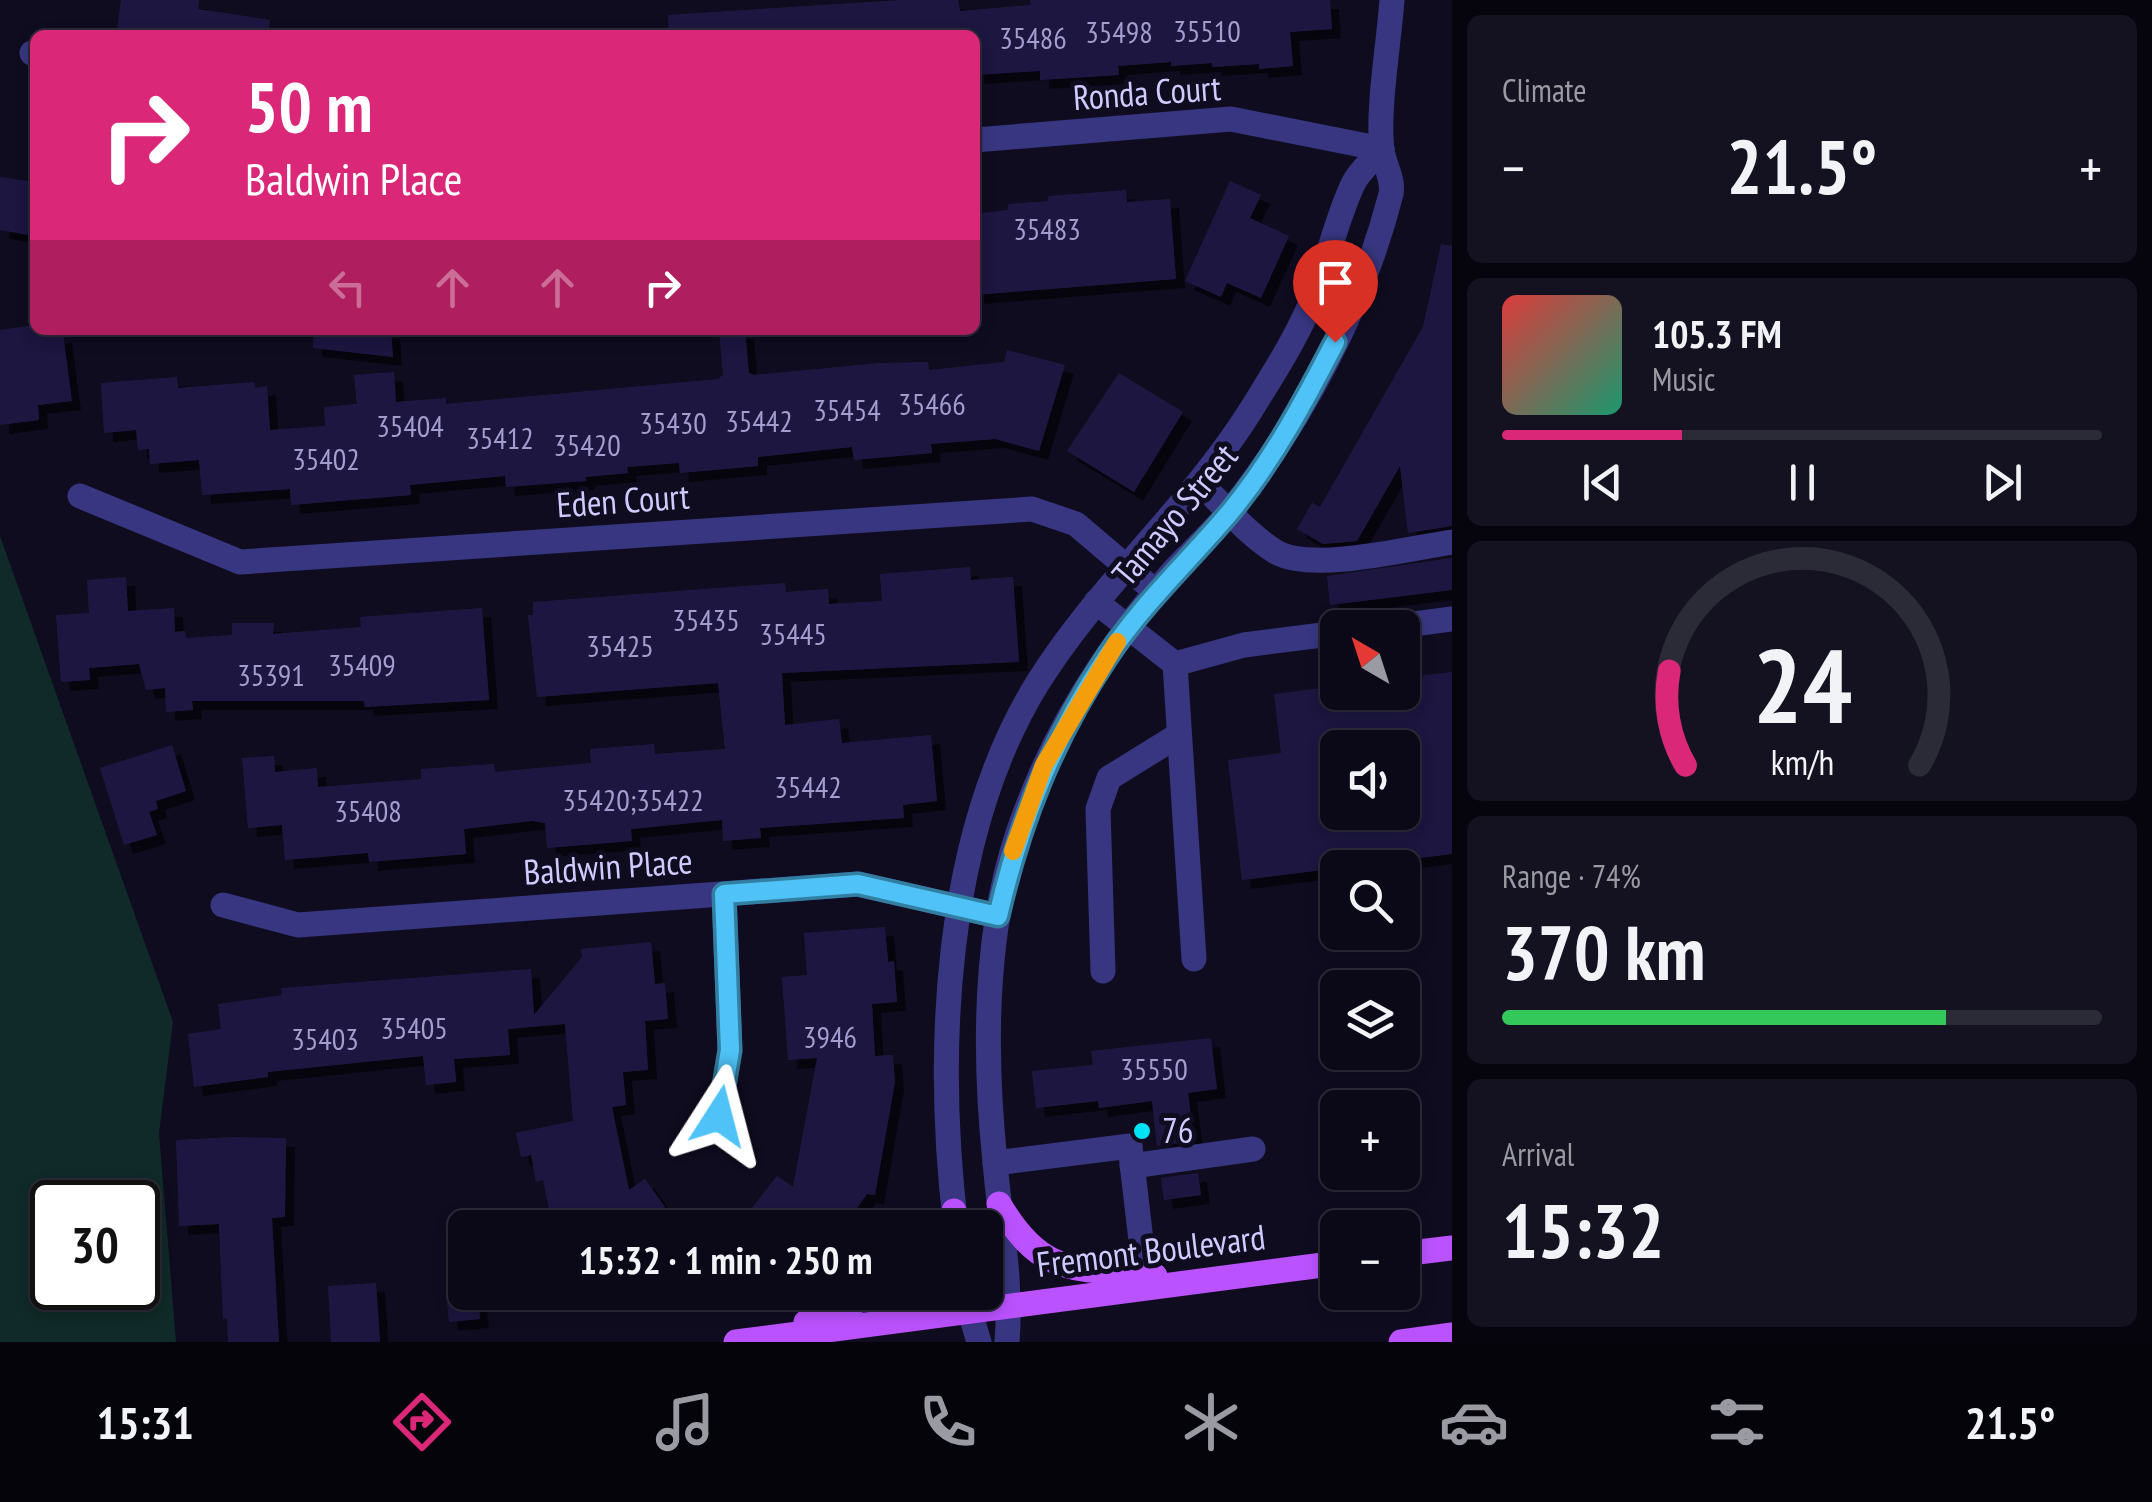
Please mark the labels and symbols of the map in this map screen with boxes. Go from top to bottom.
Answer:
house number: 35510 [1173,11,1241,50]
house number: 35498 [1085,12,1153,51]
house number: 35486 [999,18,1067,57]
street label: Ronda Court [1072,64,1223,120]
house number: 35483 [1013,209,1081,248]
pin [1293,240,1378,343]
house number: 35466 [898,384,966,423]
house number: 35454 [813,390,881,429]
house number: 35442 [725,401,793,440]
house number: 35430 [639,403,707,442]
house number: 35404 [376,406,444,445]
house number: 35412 [466,418,534,457]
house number: 35420 [553,425,621,464]
street label: Tamayo Street [1101,434,1247,595]
house number: 35402 [292,439,360,478]
street label: Eden Court [555,472,691,528]
house number: 35435 [672,600,740,639]
north arrow [1320,610,1420,710]
house number: 35445 [759,614,827,653]
house number: 35425 [586,626,654,665]
house number: 35409 [328,645,396,684]
house number: 35391 [237,655,305,694]
house number: 35442 [774,767,842,806]
house number: 35420;35422 [562,780,704,819]
house number: 35408 [334,791,402,830]
street label: Baldwin Place [522,837,694,895]
house number: 35405 [380,1008,448,1047]
house number: 3946 [803,1017,857,1056]
house number: 35403 [291,1019,359,1058]
house number: 35550 [1120,1049,1188,1088]
position arrow [667,1064,771,1168]
place label: 76 [1162,1107,1194,1153]
marker: 76 [1131,1120,1153,1142]
speed limit sign: 30 [30,1180,160,1310]
street label: Fremont Boulevard [1034,1213,1268,1287]

